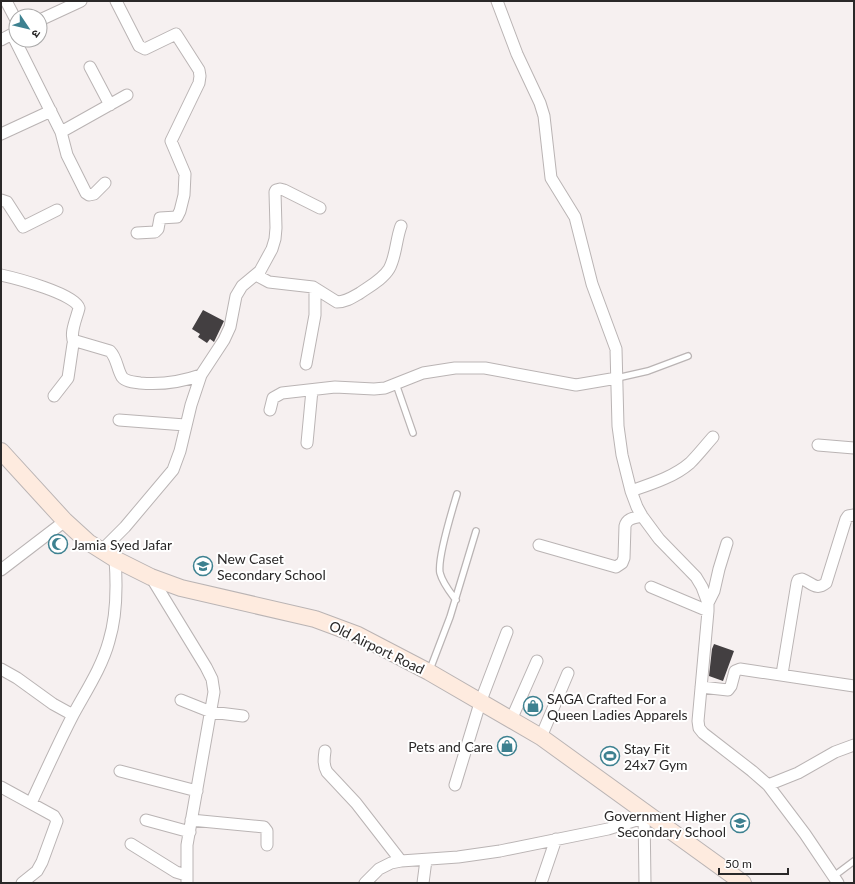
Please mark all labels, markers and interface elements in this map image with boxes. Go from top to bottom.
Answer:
north arrow [8,8,48,48]
text: उ [29,28,44,41]
mosque icon: Jamia Syed Jafar [47,533,69,555]
place label: Jamia Syed Jafar [72,536,172,553]
place label: New Caset Secondary School [217,550,326,583]
school or university icon: New Caset Secondary School [192,555,214,577]
street label: Old Airport Road [327,617,427,677]
place label: SAGA Crafted For a Queen Ladies Apparels [547,690,688,723]
shop icon: SAGA Crafted For a Queen Ladies Apparels [522,695,544,717]
shop icon: Pets and Care [496,735,518,757]
place label: Pets and Care [408,738,493,755]
place label: Stay Fit 24x7 Gym [624,740,688,773]
sports icon: Stay Fit 24x7 Gym [599,745,621,767]
place label: Government Higher Secondary School [604,807,726,840]
school or university icon: Government Higher Secondary School [729,812,751,834]
scale bar [719,850,788,876]
text: 50 m [725,856,752,871]

